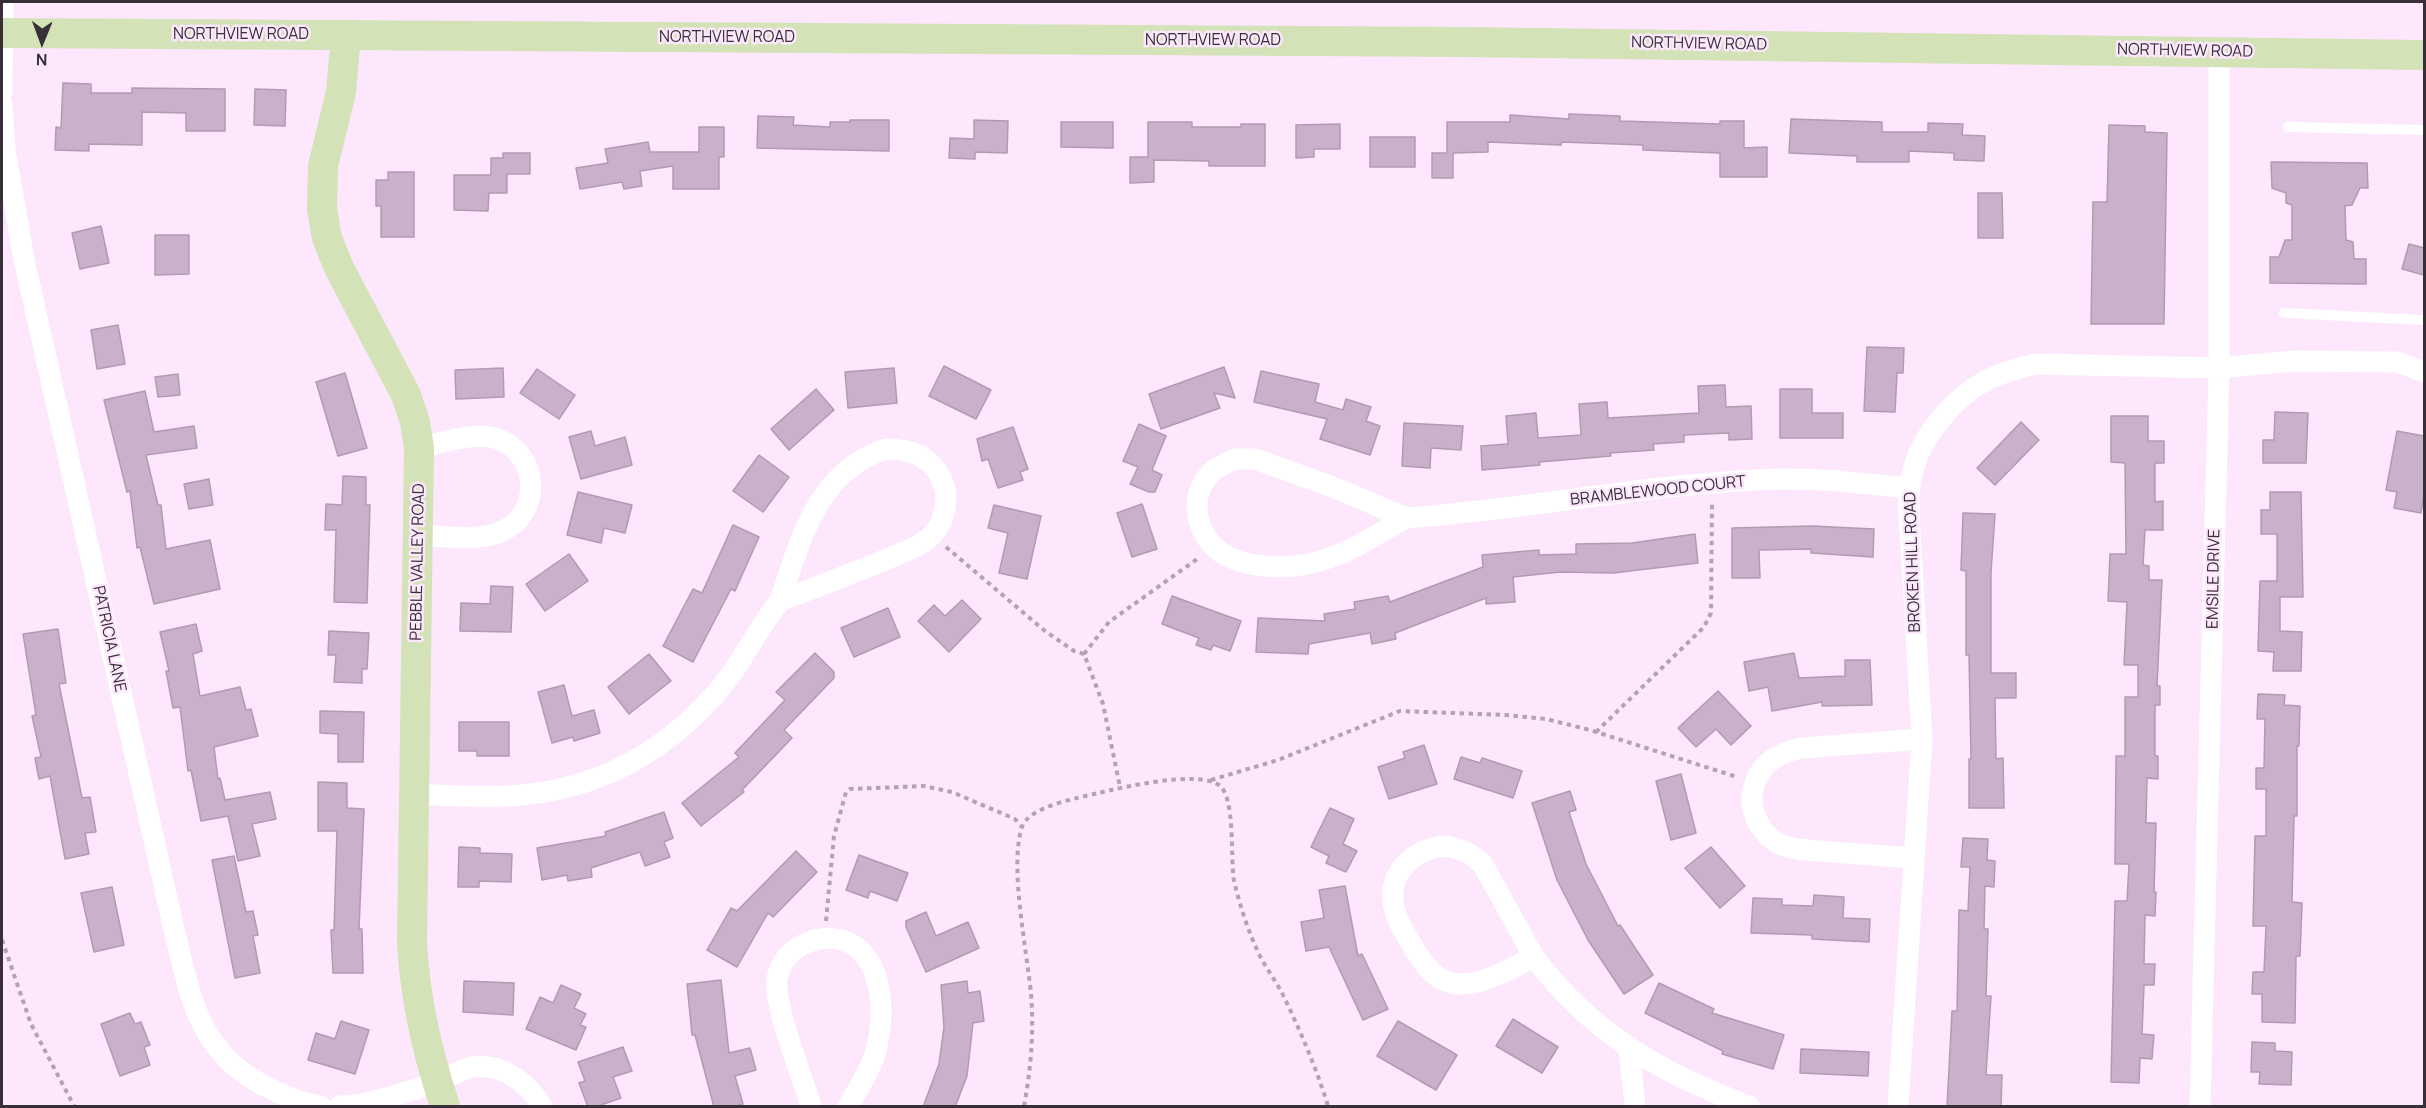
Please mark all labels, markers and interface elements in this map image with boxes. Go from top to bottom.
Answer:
north arrow [12,12,72,72]
street label: NORTHVIEW ROAD [173,25,309,45]
street label: NORTHVIEW ROAD [659,28,795,48]
street label: NORTHVIEW ROAD [1145,31,1281,51]
street label: NORTHVIEW ROAD [1631,33,1767,55]
street label: NORTHVIEW ROAD [2117,40,2253,62]
text: N [36,49,48,71]
street label: BRAMBLEWOOD COURT [1569,472,1747,510]
street label: PEBBLE VALLEY ROAD [407,483,429,641]
street label: BROKEN HILL ROAD [1901,491,1925,633]
street label: EMSILE DRIVE [2204,529,2224,629]
street label: PATRICIA LANE [88,584,130,694]

